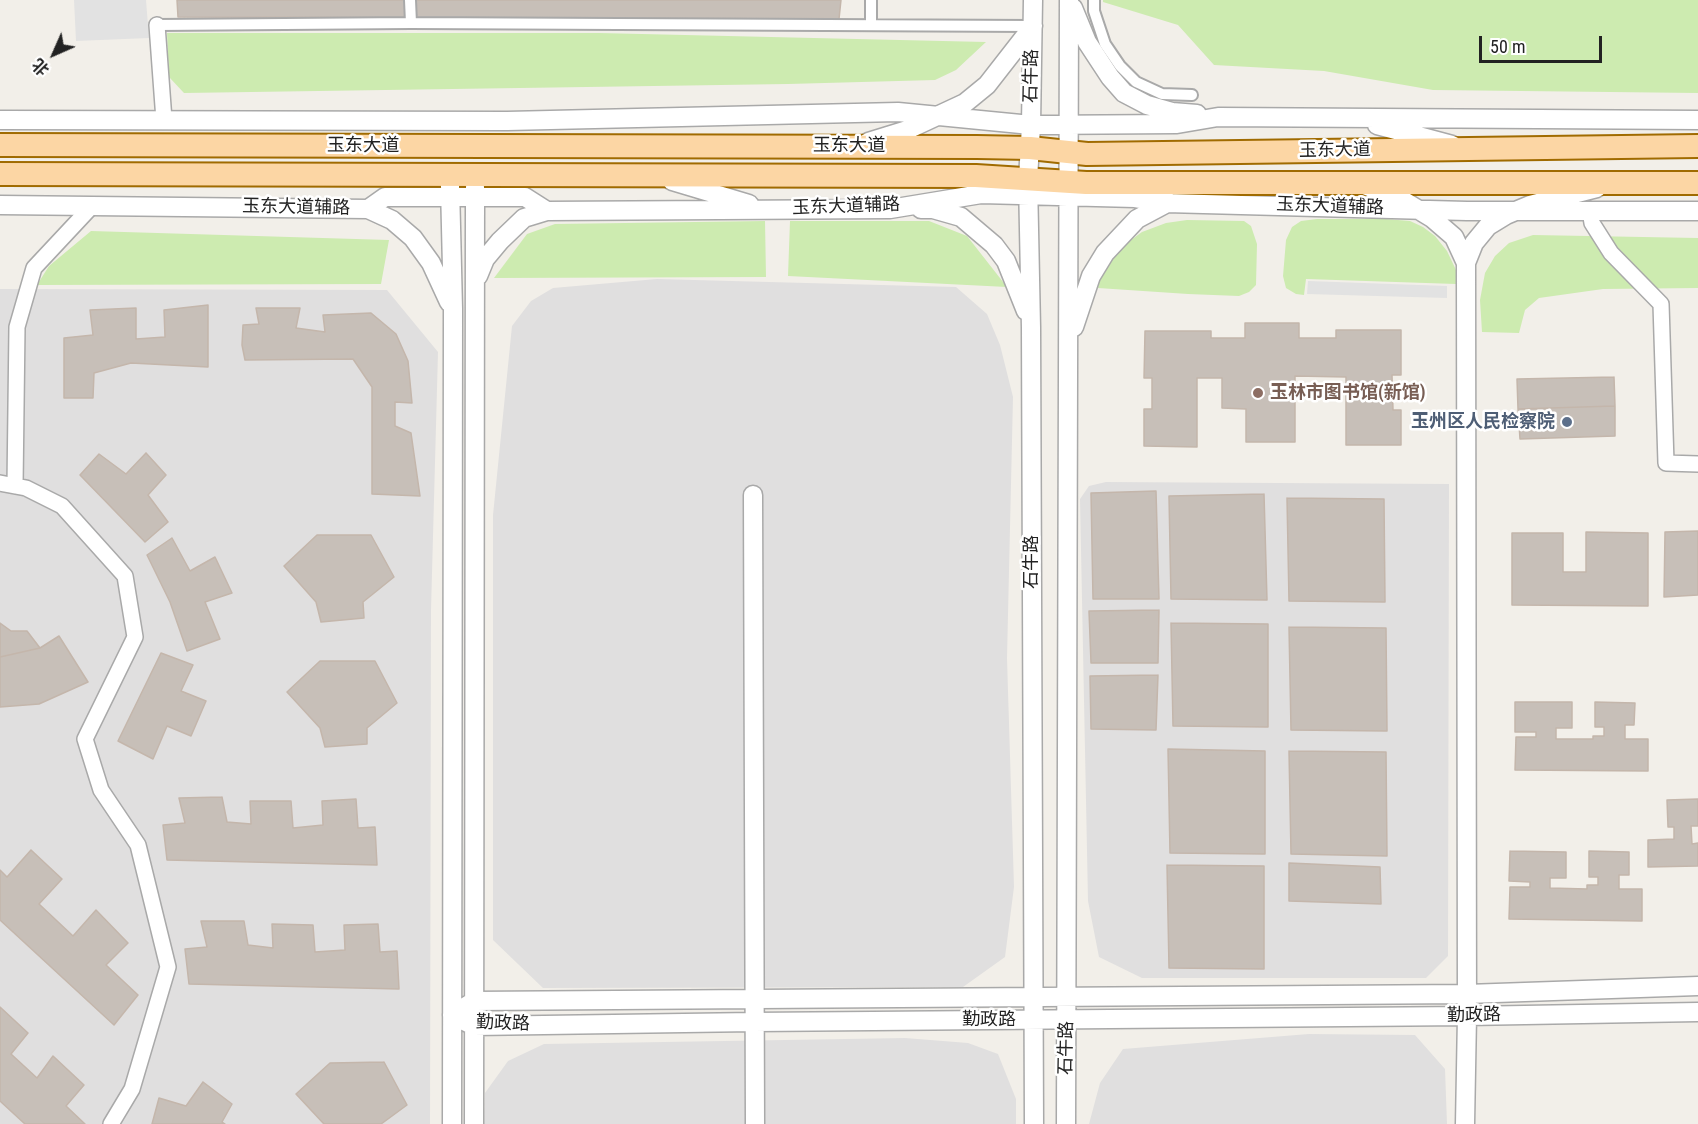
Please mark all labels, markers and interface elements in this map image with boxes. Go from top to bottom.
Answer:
north arrow [24,24,84,84]
scale bar [1482,24,1605,62]
text: 50 m [1490,36,1525,57]
street label: 石牛路 [1021,49,1043,103]
text: 北 [29,55,53,79]
street label: 玉东大道 [327,135,399,157]
street label: 玉东大道 [813,135,885,157]
street label: 玉东大道 [1299,140,1371,162]
street label: 玉东大道辅路 [792,194,900,220]
street label: 玉东大道辅路 [1276,194,1384,220]
street label: 玉东大道辅路 [242,196,350,220]
place label: 玉林市图书馆(新馆) [1270,382,1426,404]
marker: 玉林市图书馆(新馆) [1251,386,1265,400]
place label: 玉州区人民检察院 [1411,411,1555,433]
marker: 玉州区人民检察院 [1560,415,1574,429]
street label: 石牛路 [1021,535,1043,589]
street label: 勤政路 [1447,1005,1501,1027]
street label: 勤政路 [962,1009,1016,1031]
street label: 勤政路 [476,1012,530,1036]
street label: 石牛路 [1056,1021,1078,1075]

